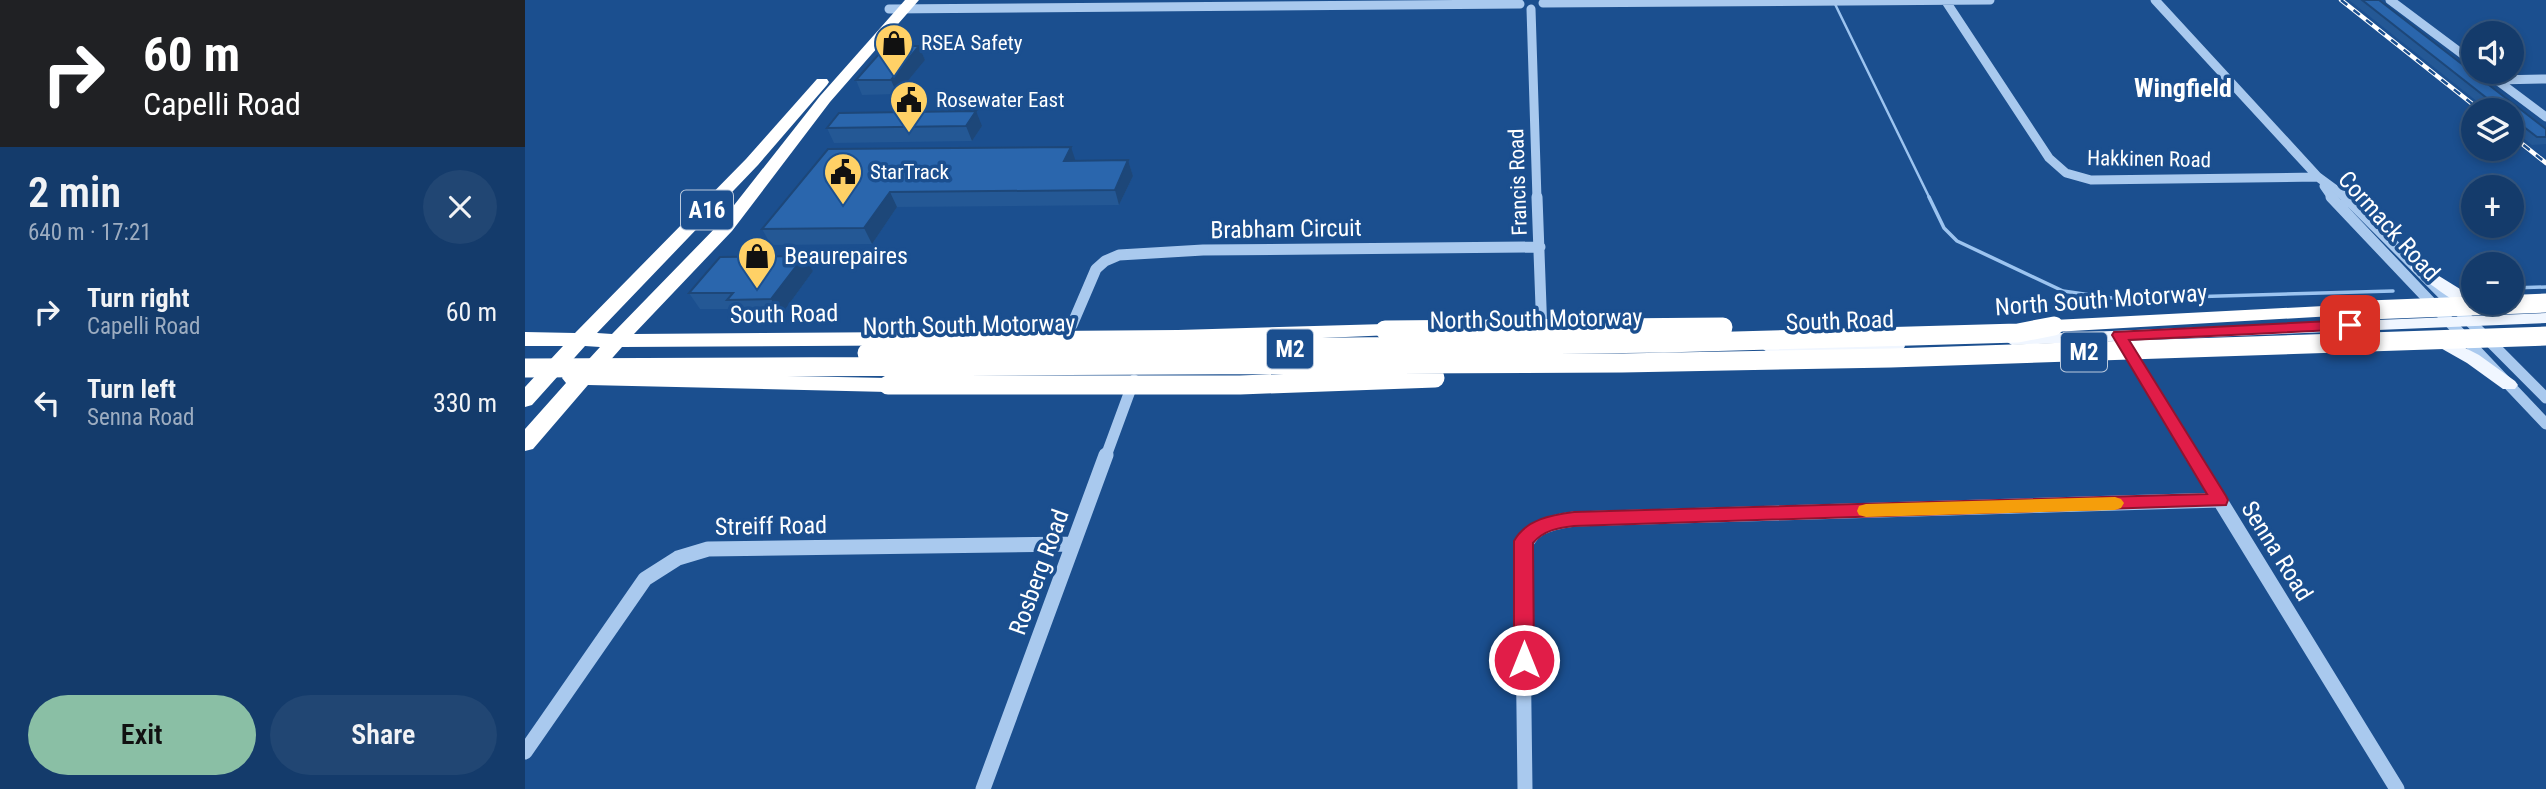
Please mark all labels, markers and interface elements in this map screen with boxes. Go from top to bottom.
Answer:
map controls [2461,21,2524,315]
button: sound [2461,21,2524,84]
shop icon: RSEA Safety [873,22,915,77]
text: 60 m [143,26,240,83]
icon: right [28,28,119,119]
place label: RSEA Safety [921,31,1023,55]
district label: Wingfield [2134,73,2232,103]
public building icon: Rosewater East [888,79,930,134]
text: Capelli Road [143,85,301,123]
place label: Rosewater East [936,88,1064,112]
button: layers [2461,98,2524,161]
street label: Francis Road [1504,128,1532,236]
street label: Hakkinen Road [2087,146,2211,172]
public building icon: StarTrack [822,151,864,206]
place label: StarTrack [870,160,949,184]
street label: Cormack Road [2332,165,2446,287]
text: 2 min [28,168,121,217]
button: close [423,170,497,244]
button: + [2461,175,2524,238]
road number: A16 [681,190,733,230]
street label: Brabham Circuit [1210,214,1362,244]
text: 640 m · 17:21 [28,219,152,246]
shop icon: Beaurepaires [736,235,778,290]
place label: Beaurepaires [784,242,908,270]
button: − [2461,252,2524,315]
street label: North South Motorway [1994,279,2208,321]
text: Turn right [87,283,189,313]
icon: right [28,293,66,331]
pin [2320,295,2380,355]
text: 60 m [446,297,497,327]
street label: South Road [730,299,838,329]
street label: North South Motorway [1429,303,1643,335]
street label: South Road [1785,305,1895,337]
icon: arrive [2331,306,2369,344]
street label: North South Motorway [862,309,1076,341]
text: Capelli Road [87,313,200,340]
road number: M2 [1267,330,1313,368]
road number: M2 [2061,332,2107,372]
text: Turn left [87,374,176,404]
icon: left [28,384,66,422]
text: 330 m [433,388,497,418]
text: Senna Road [87,404,194,431]
street label: Senna Road [2235,496,2319,606]
street label: Rosberg Road [1003,505,1075,639]
street label: Streiff Road [715,511,827,541]
position arrow [1487,623,1561,697]
button: Exit [28,695,256,775]
button: Share [270,695,497,775]

